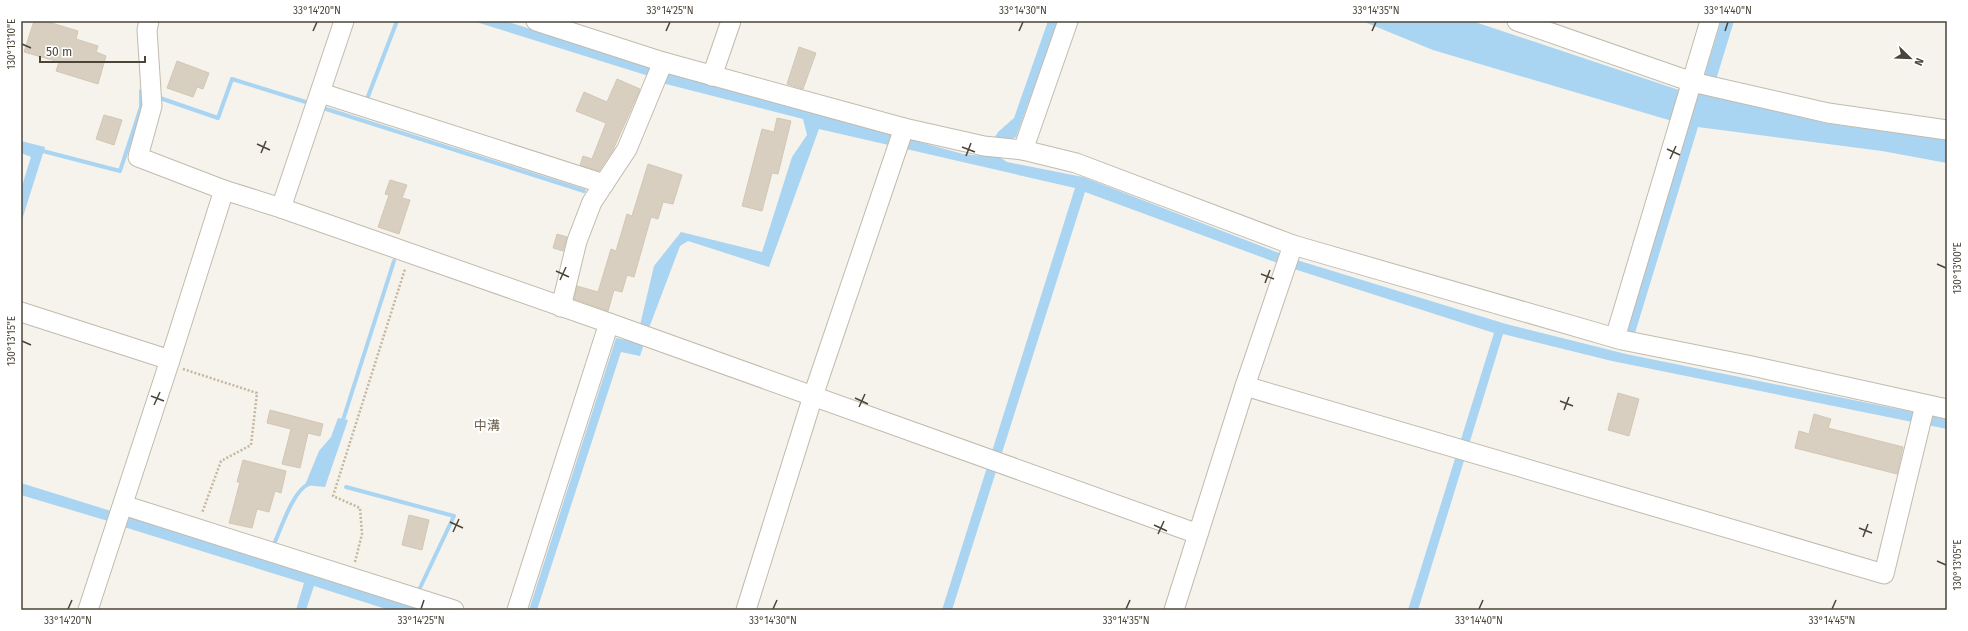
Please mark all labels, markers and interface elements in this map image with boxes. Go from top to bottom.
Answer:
text: 33°14'20"N [293,5,341,17]
text: 33°14'25"N [646,5,694,17]
text: 33°14'30"N [999,5,1047,17]
text: 33°14'35"N [1352,5,1400,17]
text: 33°14'40"N [1704,5,1752,17]
text: 130°13'10"E [6,19,18,69]
scale bar [40,38,145,64]
north arrow [1890,38,1930,78]
text: 50 m [46,45,72,59]
text: N [1911,56,1926,68]
text: 130°13'00"E [1952,242,1964,294]
text: 130°13'15"E [6,316,18,366]
district label: 中溝 [474,418,500,433]
text: 130°13'05"E [1952,539,1964,591]
text: 33°14'20"N [44,615,92,627]
text: 33°14'25"N [397,615,445,627]
text: 33°14'30"N [749,615,797,627]
text: 33°14'35"N [1102,615,1150,627]
text: 33°14'40"N [1455,615,1503,627]
text: 33°14'45"N [1809,615,1855,627]

